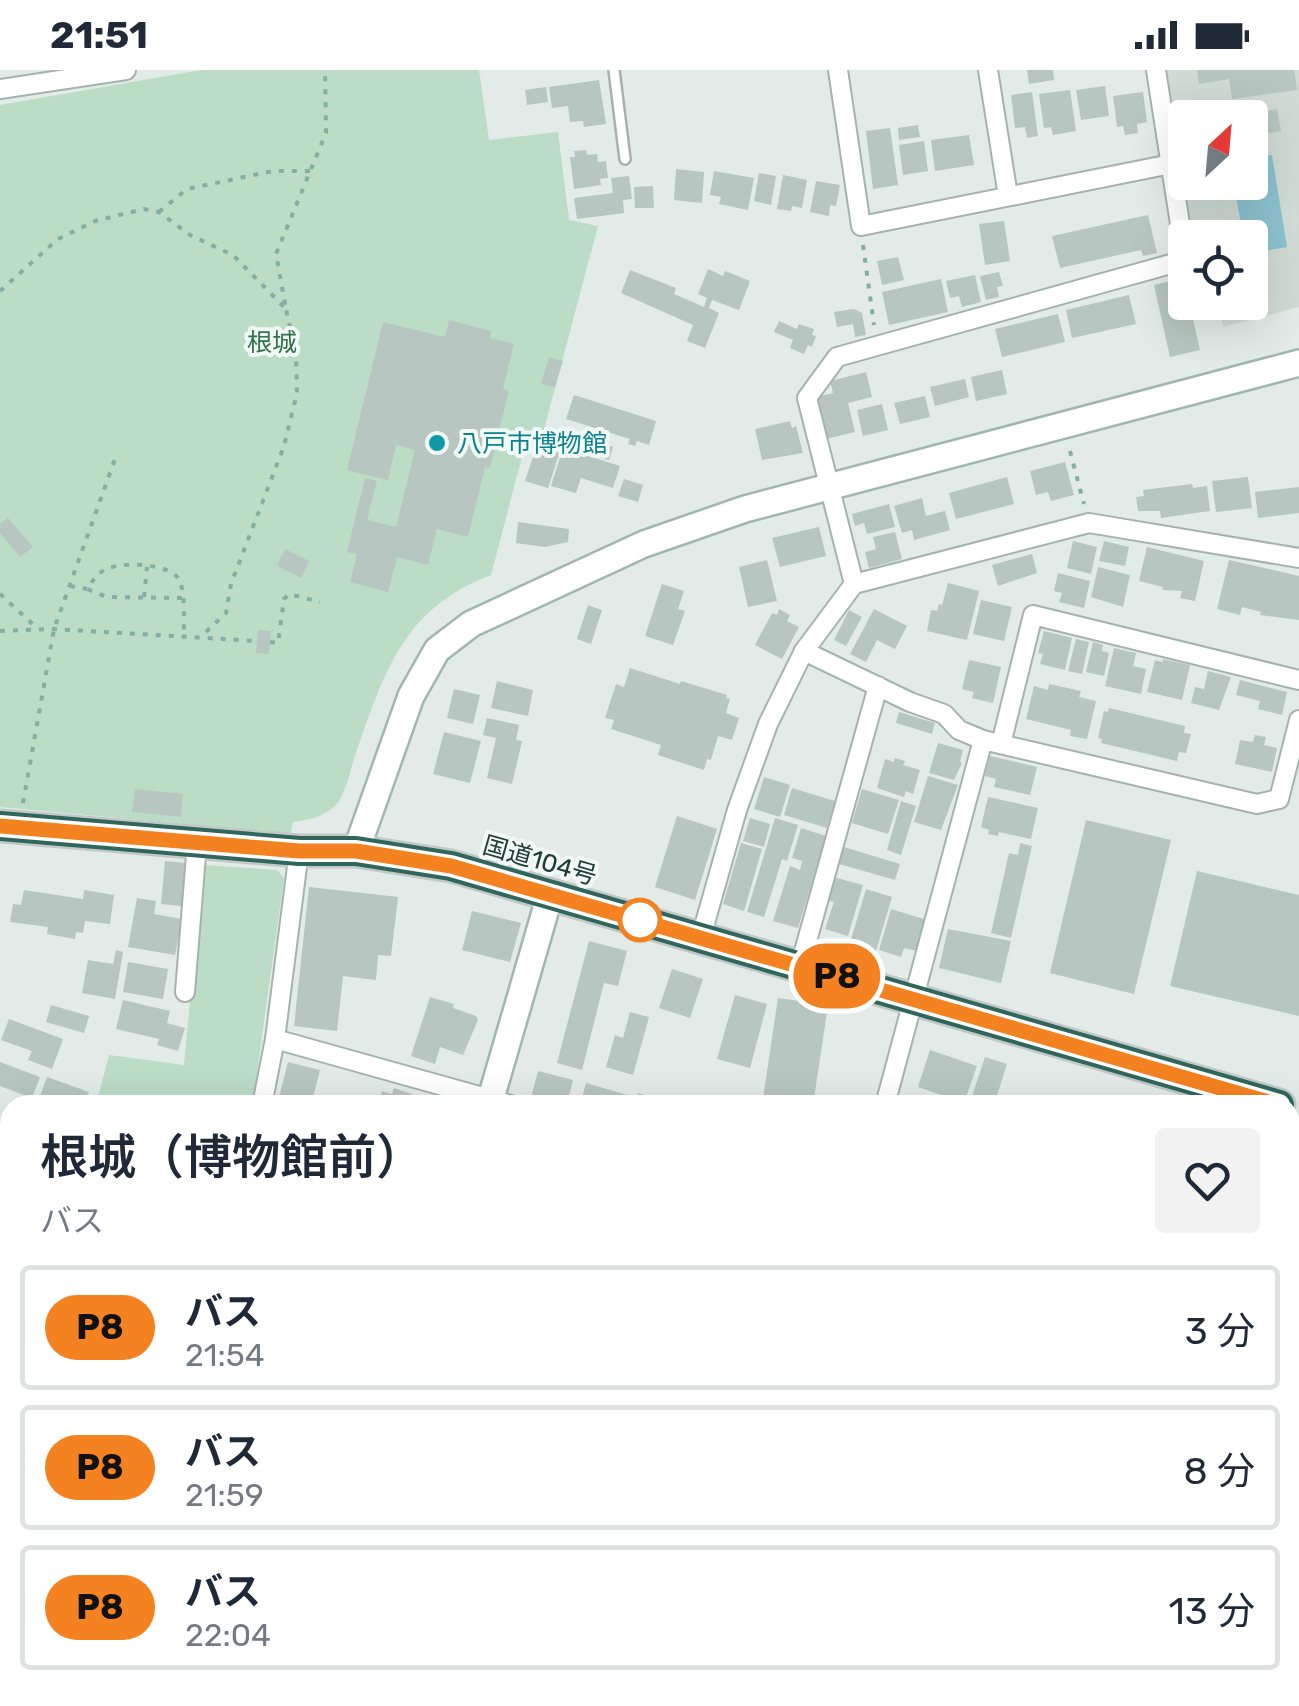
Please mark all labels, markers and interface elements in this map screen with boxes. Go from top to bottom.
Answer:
text: 21:51 [50,12,148,58]
north arrow [1168,100,1268,200]
map controls [1168,100,1268,320]
button: locate [1168,220,1268,320]
park label: 根城 [247,328,297,357]
place label: 八戸市博物館 [457,429,607,458]
marker: 八戸市博物館 [426,432,448,454]
street label: 国道104号 [480,830,600,891]
unlabelled marker [619,899,661,941]
line badge: P8 [792,944,882,1008]
text: P8 [813,955,861,997]
button: heart [1155,1128,1260,1233]
text: 根城（博物館前） [40,1129,424,1186]
text: バス [40,1202,104,1240]
text: バス [185,1289,261,1335]
text: P8 [76,1306,124,1348]
text: 3 分 [1185,1308,1255,1354]
text: 21:54 [185,1336,265,1374]
text: バス [185,1429,261,1475]
text: P8 [76,1446,124,1488]
text: 8 分 [1184,1448,1255,1494]
text: 21:59 [185,1476,264,1514]
text: バス [185,1569,261,1615]
text: P8 [76,1586,124,1628]
text: 13 分 [1169,1588,1255,1634]
text: 22:04 [185,1616,271,1654]

